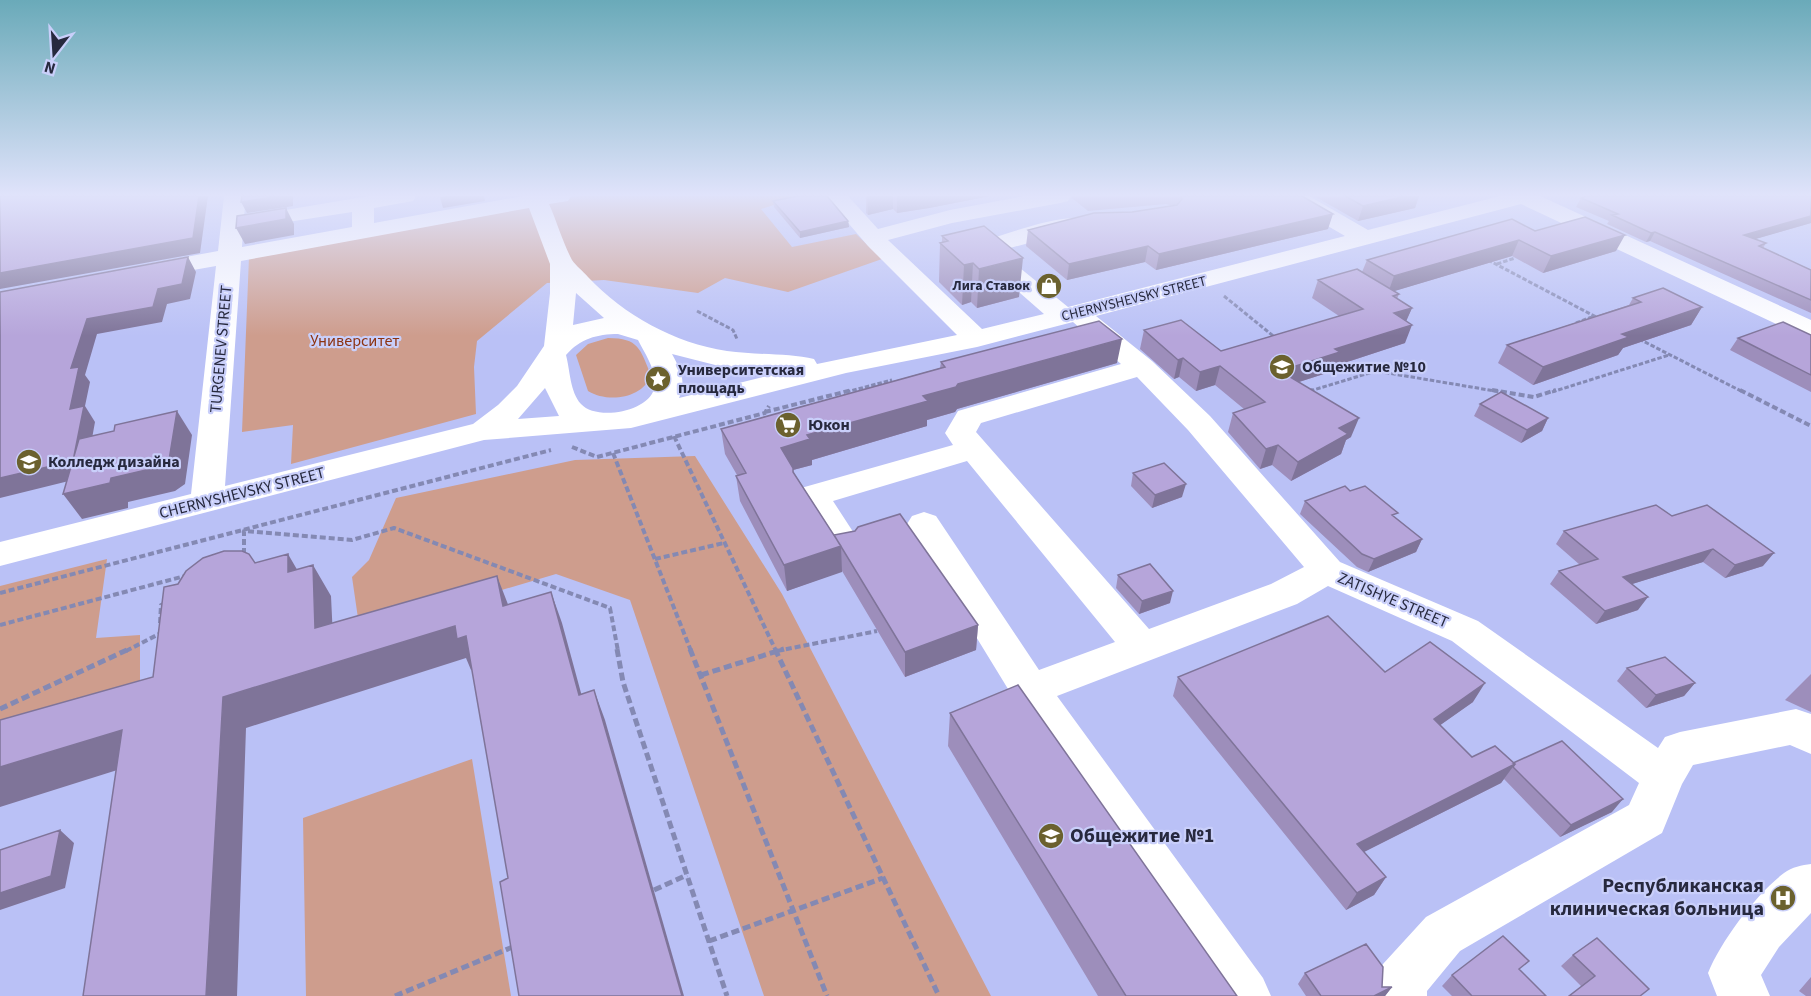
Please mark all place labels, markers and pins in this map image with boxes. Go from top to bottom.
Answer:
shop icon: Лига Ставок [1034,271,1064,301]
place label: Лига Ставок [951,276,1030,296]
school or university icon: Общежитие №10 [1267,352,1297,382]
place label: Общежитие №10 [1302,356,1426,378]
place label: Университетская площадь [678,359,804,399]
place icon: Университетская площадь [643,364,673,394]
supermarket icon: Юкон [773,410,803,440]
place label: Юкон [808,414,850,436]
school or university icon: Колледж дизайна [14,447,44,477]
place label: Колледж дизайна [48,451,180,473]
school or university icon: Общежитие №1 [1036,821,1066,851]
place label: Общежитие №1 [1070,822,1214,850]
place label: Республиканская клиническая больница [1550,872,1764,923]
hospital icon: Республиканская клиническая больница [1768,883,1798,913]

